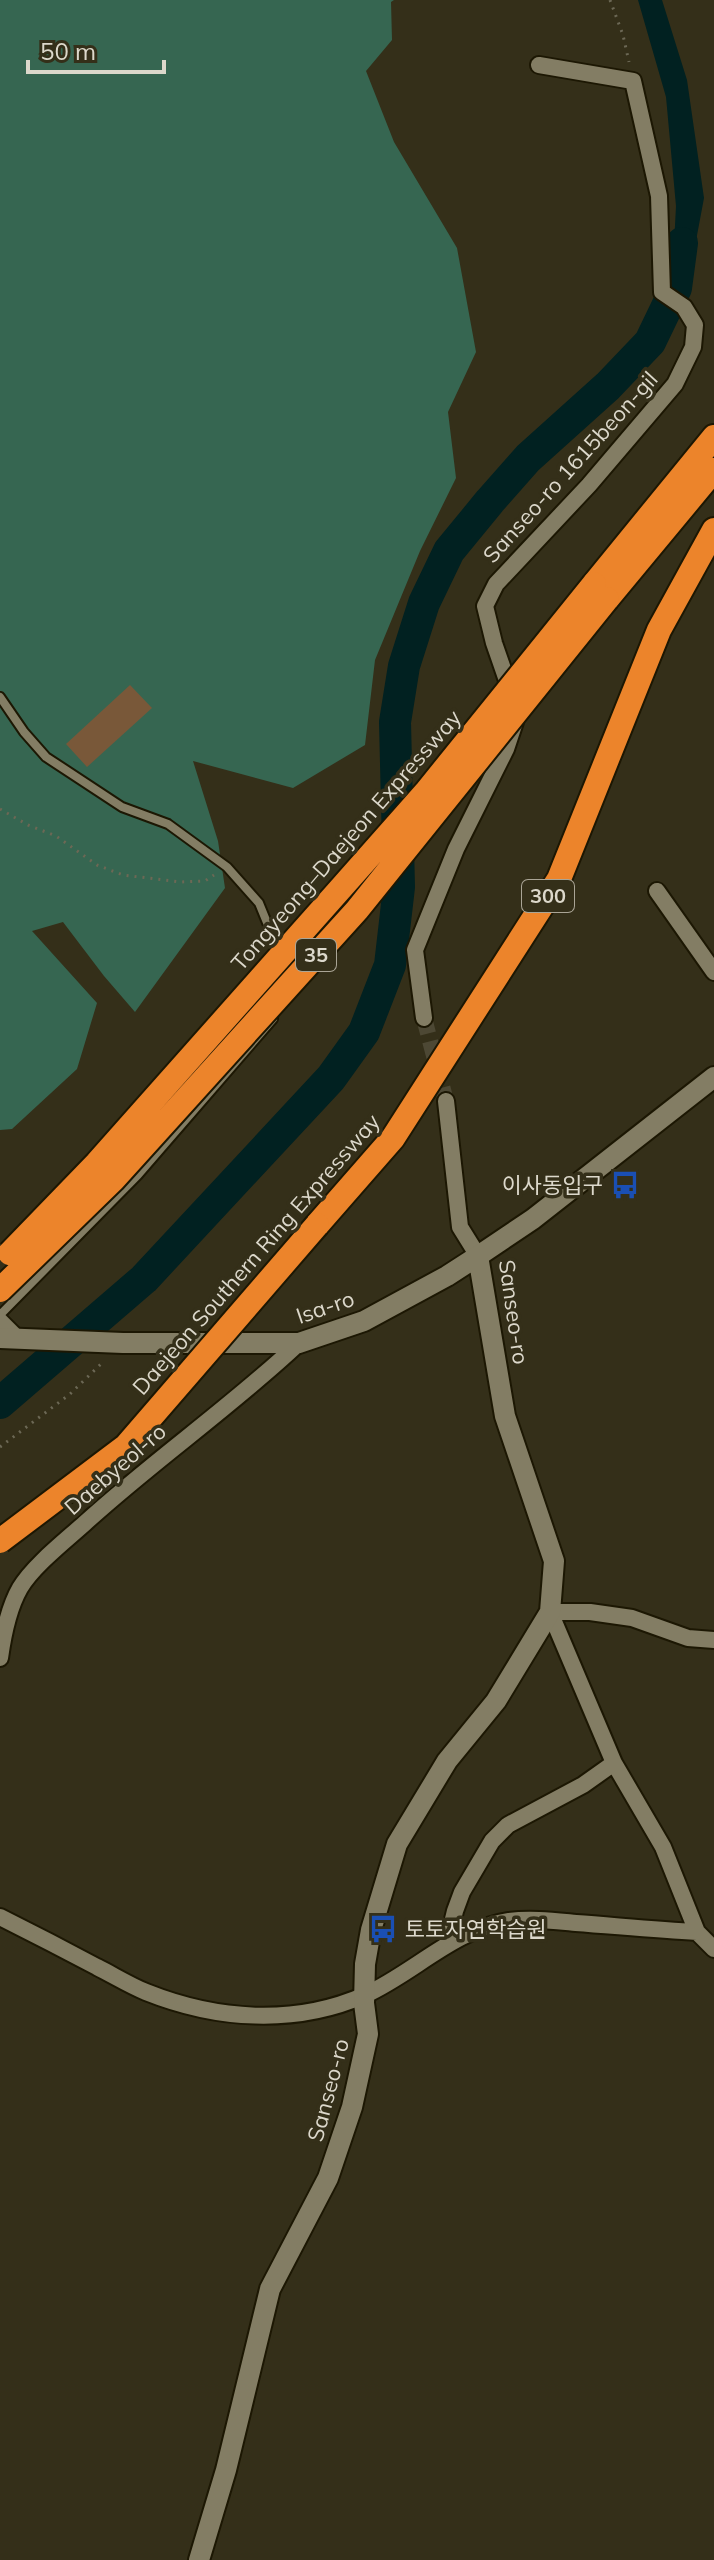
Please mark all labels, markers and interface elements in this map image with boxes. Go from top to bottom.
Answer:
scale bar [28,24,164,74]
text: 50 m [40,36,96,66]
street label: Sanseo-ro 1615beon-gil [477,365,663,569]
street label: Tongyeong–Daejeon Expressway [225,704,467,976]
road number: 300 [522,880,574,912]
road number: 35 [296,939,336,971]
street label: Daejeon Southern Ring Expressway [126,1107,386,1400]
bus stop icon: 이사동입구 [610,1170,640,1200]
place label: 이사동입구 [502,1171,603,1199]
street label: Sanseo-ro [493,1258,535,1366]
street label: Isa-ro [292,1284,358,1330]
street label: Daebyeol-ro [58,1417,172,1521]
bus stop icon: 토토자연학습원 [368,1914,398,1944]
place label: 토토자연학습원 [405,1915,547,1943]
street label: Sanseo-ro [301,2035,355,2145]

